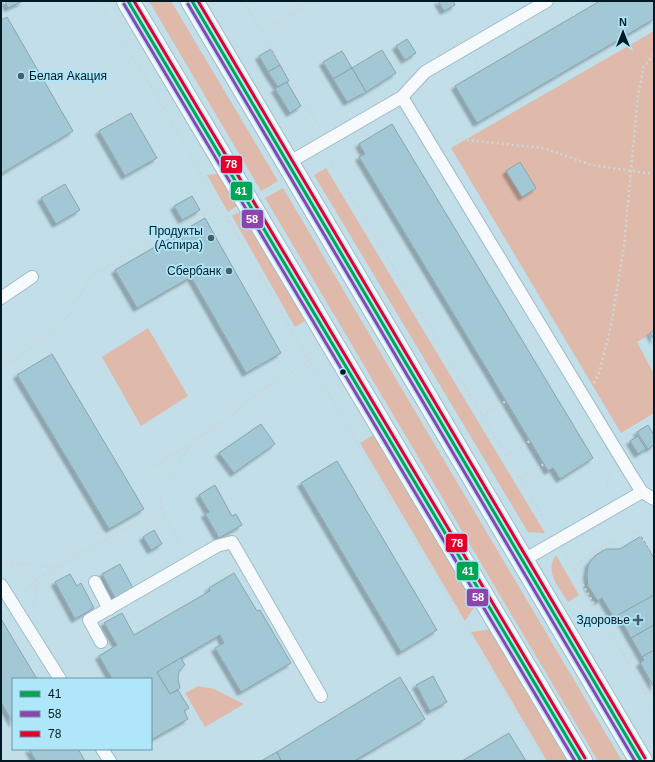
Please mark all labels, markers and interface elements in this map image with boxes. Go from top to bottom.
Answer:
north arrow [603,12,643,52]
text: N [619,16,627,28]
place label: Белая Акация [29,69,107,83]
marker: Белая Акация [16,71,26,81]
line badge: 78 [220,155,243,174]
text: 78 [225,158,237,170]
line badge: 41 [230,181,253,201]
text: 41 [235,185,247,197]
line badge: 58 [241,209,264,229]
text: 58 [246,213,258,225]
place label: Продукты (Аспира) [149,224,203,252]
marker: Продукты (Аспира) [206,233,216,243]
place label: Сбербанк [167,264,222,278]
marker: Сбербанк [224,266,234,276]
unlabelled marker [338,367,348,377]
line badge: 78 [445,533,468,553]
text: 78 [451,537,463,549]
line badge: 41 [456,561,479,581]
text: 41 [462,565,474,577]
line badge: 58 [466,588,489,607]
text: 58 [472,591,484,603]
place label: Здоровье [576,613,630,627]
marker: Здоровье [633,615,643,625]
legend [12,678,152,750]
text: 41 [48,687,62,701]
text: 58 [48,707,62,721]
text: 78 [48,727,62,741]

